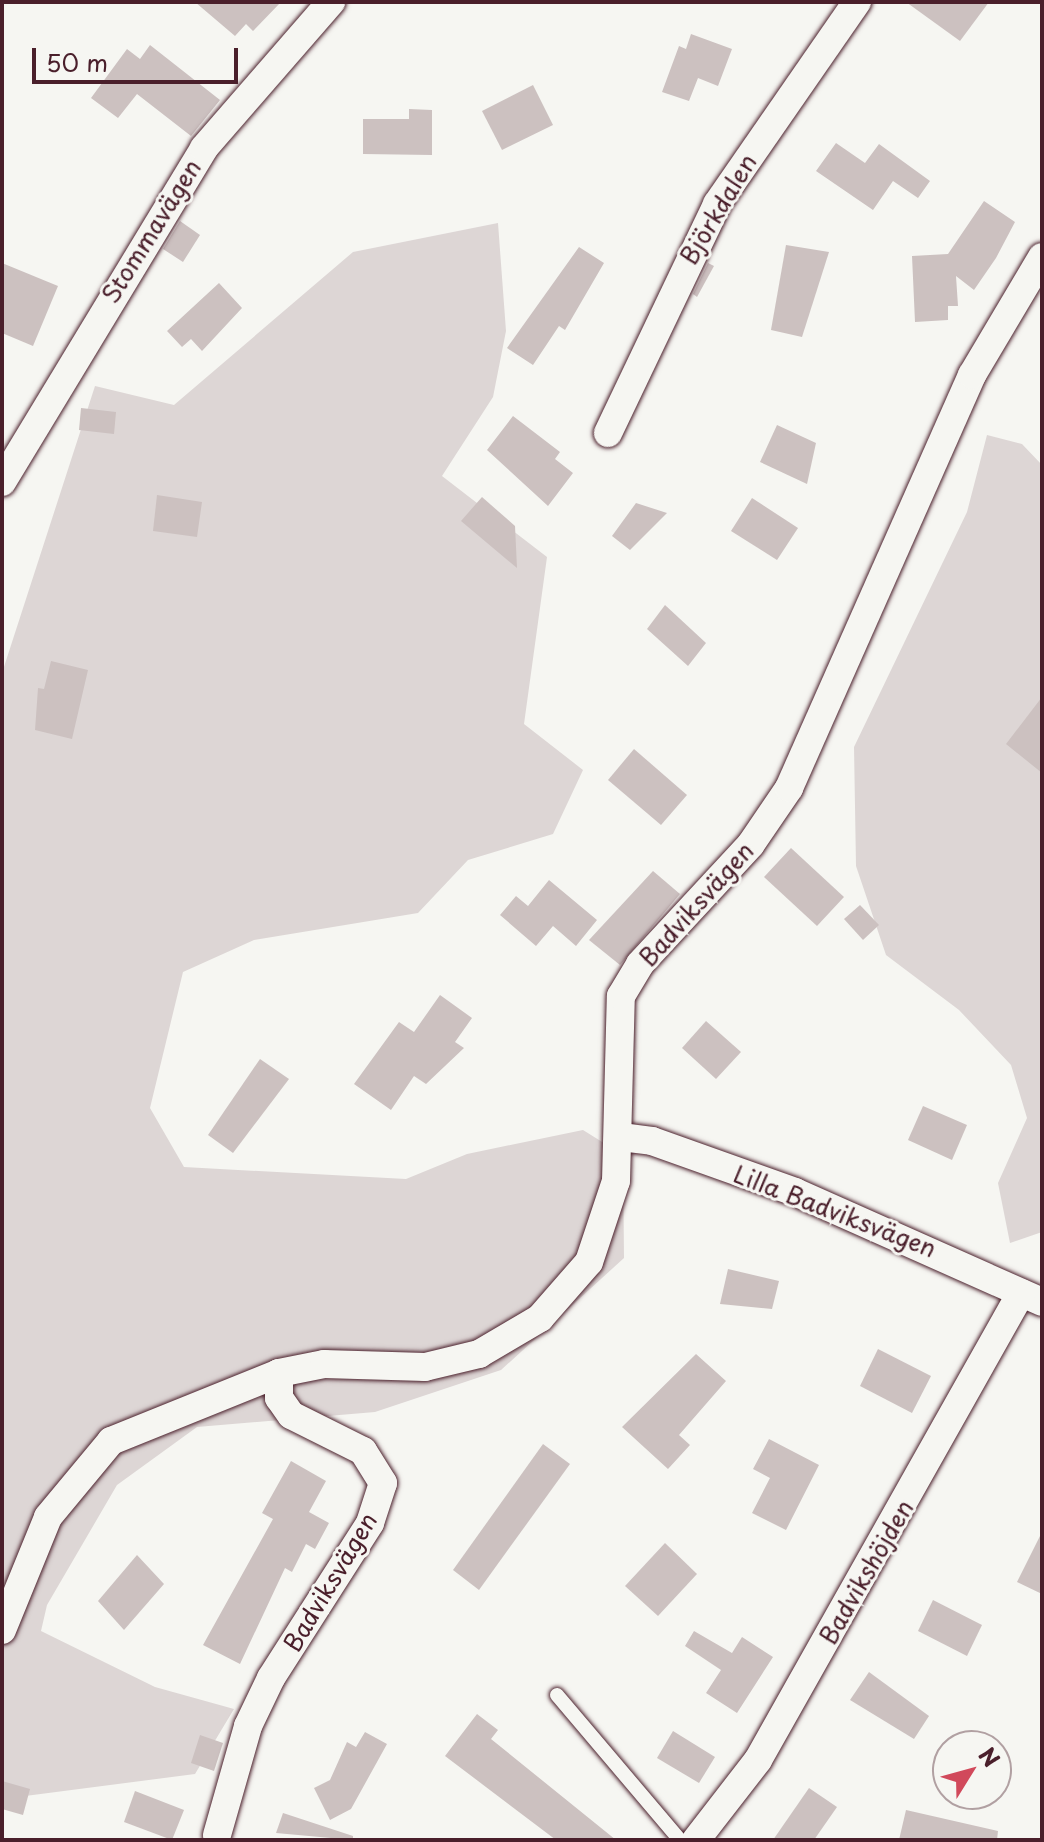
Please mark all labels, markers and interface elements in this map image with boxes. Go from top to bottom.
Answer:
scale bar [36,32,242,82]
text: 50 m [46,44,108,80]
street label: Björkdalen [674,148,762,270]
street label: Stommavägen [95,154,207,308]
street label: Badviksvägen [633,836,759,972]
street label: Lilla Badviksvägen [730,1159,940,1263]
street label: Badvikshöjden [813,1495,919,1649]
street label: Badviksvägen [277,1507,383,1657]
north arrow [932,1730,1012,1810]
text: N [972,1740,1008,1773]

